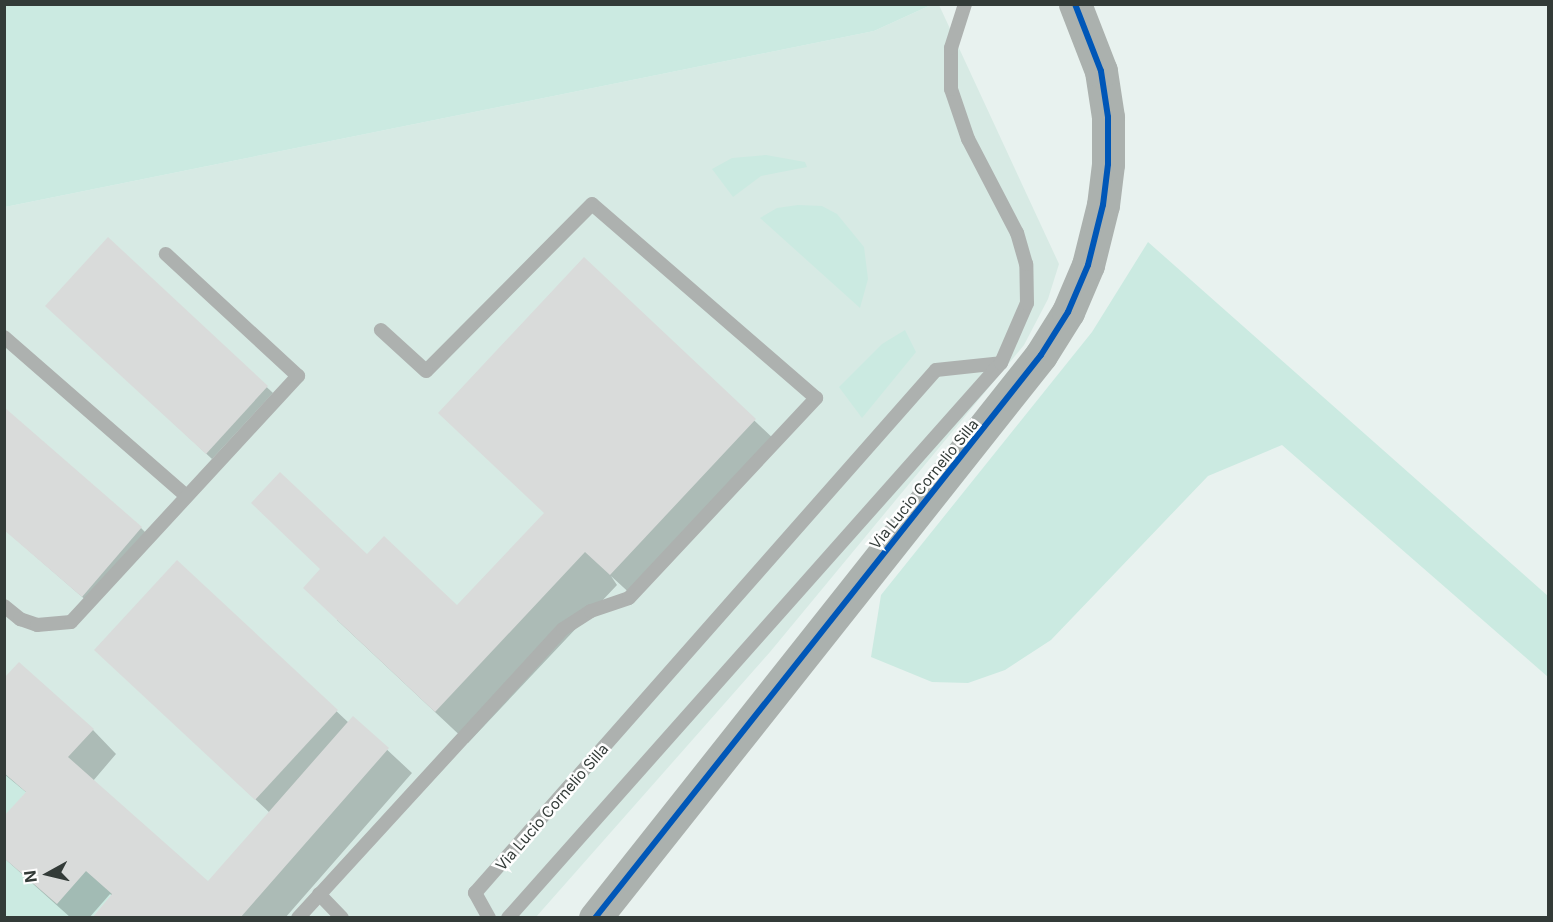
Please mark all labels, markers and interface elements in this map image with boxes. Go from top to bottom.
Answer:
street label: Via Lucio Cornelio Silla [866,415,982,553]
street label: Via Lucio Cornelio Silla [492,740,612,874]
north arrow [18,844,78,904]
text: N [19,869,41,884]

